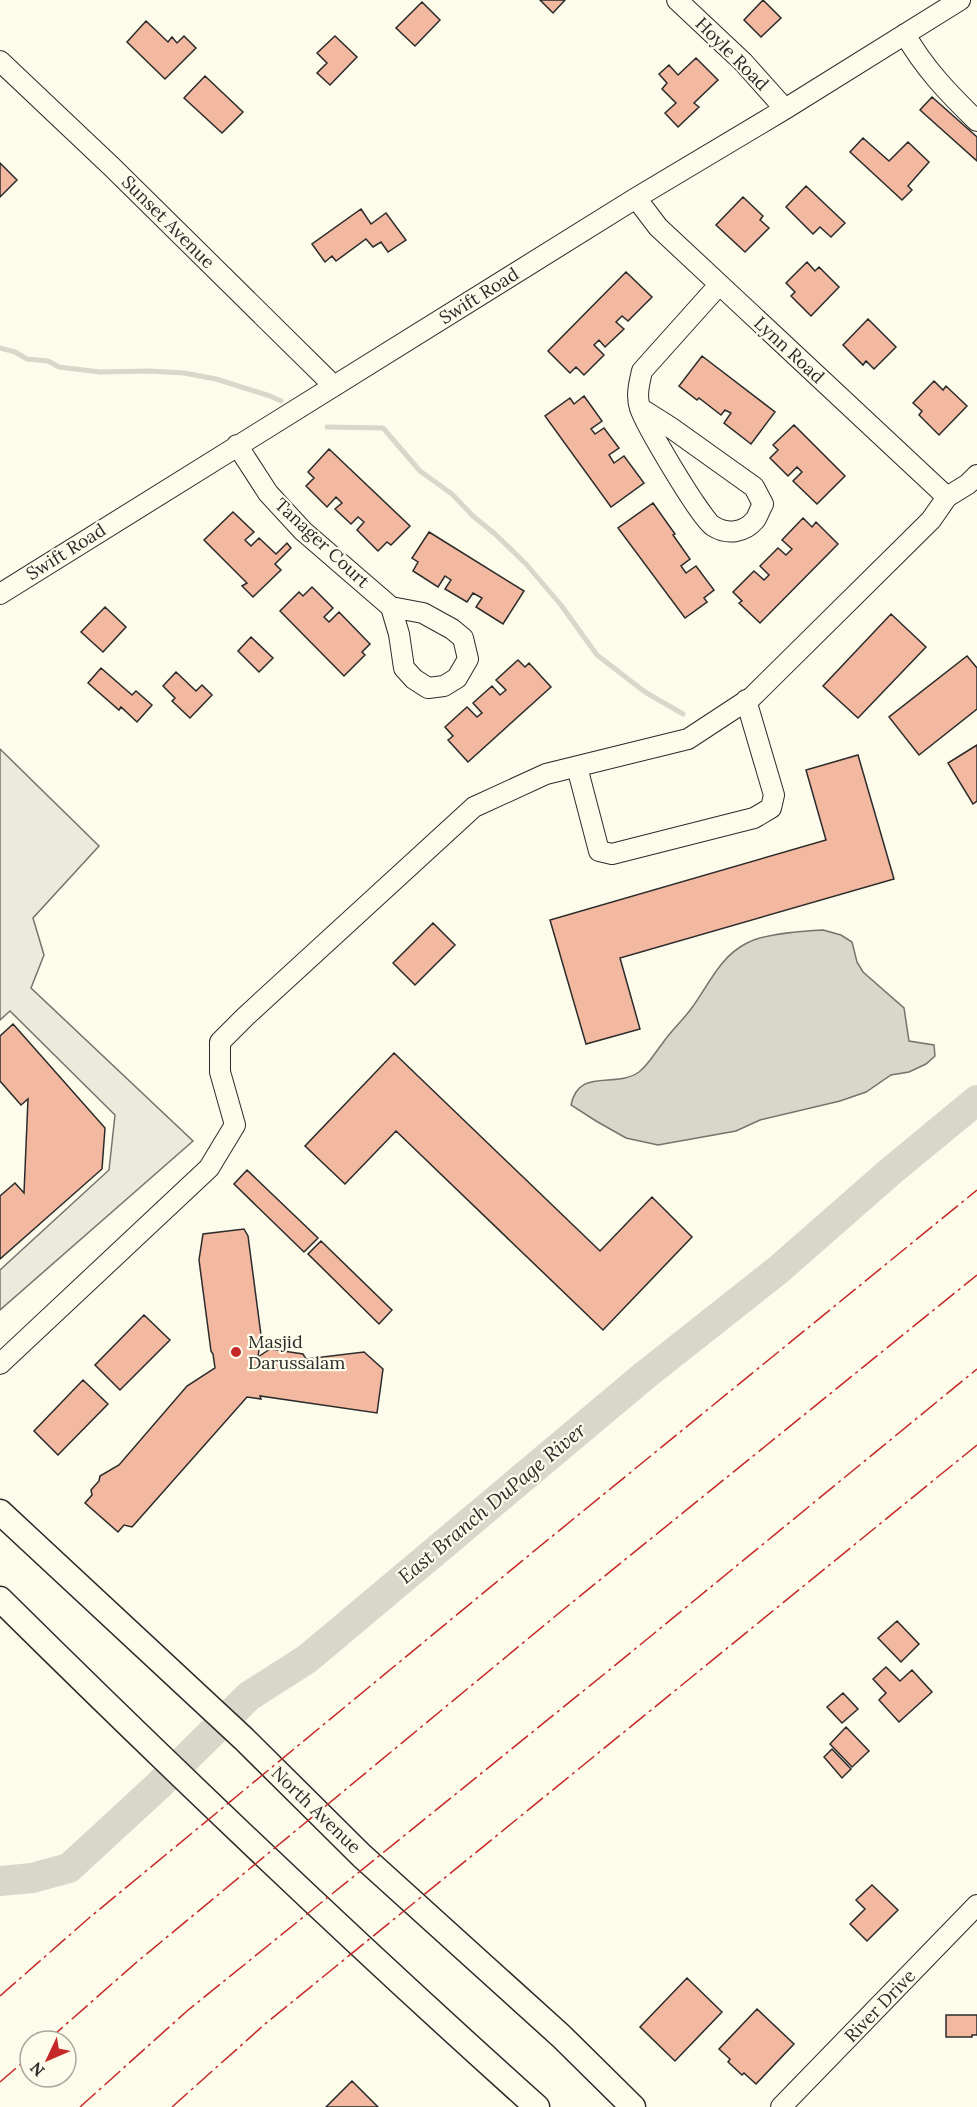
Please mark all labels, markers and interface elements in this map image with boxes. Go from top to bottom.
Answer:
street label: Hoyle Road [691,12,774,95]
street label: Sunset Avenue [117,170,220,273]
street label: Swift Road [435,262,523,329]
street label: Lynn Road [749,311,829,388]
street label: Tanager Court [270,493,375,592]
street label: Swift Road [22,518,110,585]
place label: Masjid Darussalam [248,1330,345,1374]
marker: Masjid Darussalam [229,1345,243,1359]
water label: East Branch DuPage River [393,1416,591,1589]
street label: North Avenue [267,1761,366,1858]
street label: River Drive [839,1964,920,2047]
north arrow [18,2029,78,2089]
text: N [26,2058,49,2081]

